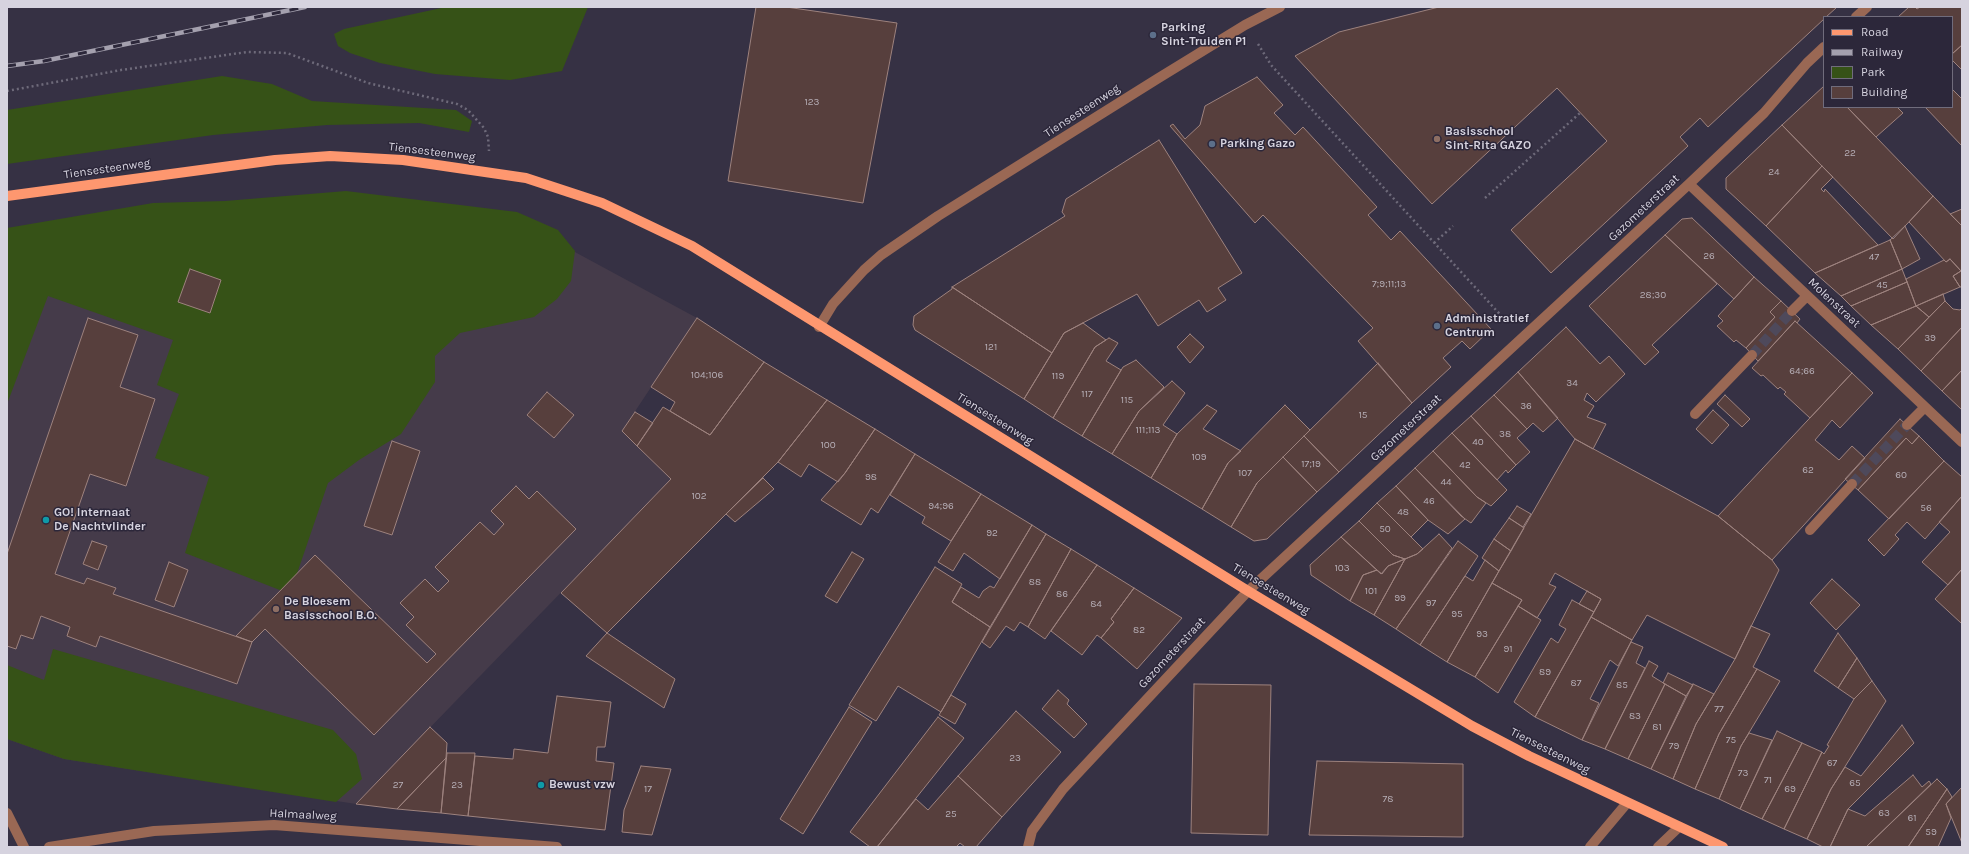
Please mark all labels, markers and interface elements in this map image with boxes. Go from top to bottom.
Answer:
legend [1823,16,1953,108]
place label: Parking Sint-Truiden P1 [1161,21,1246,49]
text: Road [1861,25,1889,39]
marker: Parking Sint-Truiden P1 [1148,30,1158,40]
text: Railway [1861,45,1903,59]
text: Park [1861,65,1885,79]
street label: Tiensesteenweg [1041,81,1123,141]
text: Building [1861,85,1907,99]
house number: 123 [804,96,820,108]
place label: Basisschool Sint-Rita GAZO [1445,125,1531,153]
marker: Basisschool Sint-Rita GAZO [1432,134,1442,144]
place label: Parking Gazo [1220,137,1295,151]
marker: Parking Gazo [1207,139,1217,149]
street label: Tiensesteenweg [388,140,476,164]
house number: 22 [1844,147,1856,159]
street label: Tiensesteenweg [63,156,151,182]
house number: 24 [1768,166,1780,178]
street label: Gazometerstraat [1605,171,1683,245]
house number: 26 [1703,250,1715,262]
house number: 47 [1869,251,1879,263]
street label: Molenstraat [1805,275,1863,331]
house number: 7;9;11;13 [1372,278,1406,290]
house number: 45 [1876,279,1888,291]
house number: 28;30 [1640,289,1666,301]
place label: Administratief Centrum [1445,312,1529,340]
marker: Administratief Centrum [1432,321,1442,331]
house number: 39 [1924,332,1936,344]
house number: 121 [985,341,997,353]
house number: 64;66 [1789,365,1815,377]
house number: 104;106 [691,369,723,381]
house number: 119 [1052,370,1064,382]
house number: 34 [1566,377,1578,389]
house number: 117 [1081,388,1093,400]
street label: Tiensesteenweg [954,390,1036,448]
street label: Gazometerstraat [1367,391,1445,465]
house number: 115 [1121,394,1133,406]
house number: 36 [1520,400,1532,412]
house number: 15 [1359,409,1367,421]
house number: 111;113 [1135,424,1161,436]
house number: 38 [1499,428,1511,440]
house number: 40 [1472,436,1484,448]
house number: 100 [820,439,836,451]
house number: 109 [1191,451,1207,463]
house number: 17;19 [1301,458,1321,470]
house number: 42 [1459,459,1471,471]
house number: 62 [1802,464,1814,476]
house number: 107 [1238,467,1252,479]
house number: 60 [1895,469,1907,481]
house number: 98 [865,471,877,483]
house number: 44 [1440,476,1452,488]
house number: 102 [691,490,707,502]
house number: 46 [1423,495,1435,507]
house number: 94;96 [928,500,954,512]
house number: 56 [1920,502,1932,514]
place label: GO! Internaat De Nachtvlinder [54,506,146,534]
house number: 48 [1397,506,1409,518]
marker: GO! Internaat De Nachtvlinder [41,515,51,525]
house number: 50 [1379,523,1391,535]
house number: 92 [986,527,998,539]
street label: Tiensesteenweg [1230,560,1312,618]
house number: 103 [1334,562,1350,574]
house number: 88 [1029,576,1041,588]
house number: 101 [1365,585,1377,597]
house number: 86 [1056,588,1068,600]
house number: 99 [1394,592,1406,604]
place label: De Bloesem Basisschool B.O. [284,595,377,623]
house number: 97 [1426,597,1436,609]
house number: 84 [1090,598,1102,610]
marker: De Bloesem Basisschool B.O. [271,604,281,614]
house number: 95 [1451,608,1463,620]
street label: Gazometerstraat [1135,614,1209,692]
house number: 82 [1133,624,1145,636]
house number: 93 [1476,628,1488,640]
house number: 91 [1503,643,1513,655]
house number: 89 [1539,666,1551,678]
house number: 87 [1571,677,1581,689]
house number: 85 [1616,679,1628,691]
house number: 77 [1714,703,1724,715]
house number: 83 [1629,710,1641,722]
house number: 81 [1652,721,1662,733]
street label: Tiensesteenweg [1508,725,1592,777]
house number: 75 [1726,734,1736,746]
house number: 79 [1669,740,1679,752]
house number: 23 [1009,752,1021,764]
house number: 67 [1827,757,1837,769]
house number: 73 [1738,767,1748,779]
house number: 71 [1764,774,1772,786]
house number: 65 [1849,777,1861,789]
place label: Bewust vzw [549,778,615,792]
house number: 27 [393,779,403,791]
house number: 23 [451,779,463,791]
marker: Bewust vzw [536,780,546,790]
house number: 17 [644,783,652,795]
house number: 69 [1784,783,1796,795]
house number: 78 [1383,793,1393,805]
street label: Halmaalweg [269,806,337,824]
house number: 63 [1878,807,1890,819]
house number: 25 [945,808,957,820]
house number: 61 [1907,812,1917,824]
house number: 59 [1925,826,1937,838]

